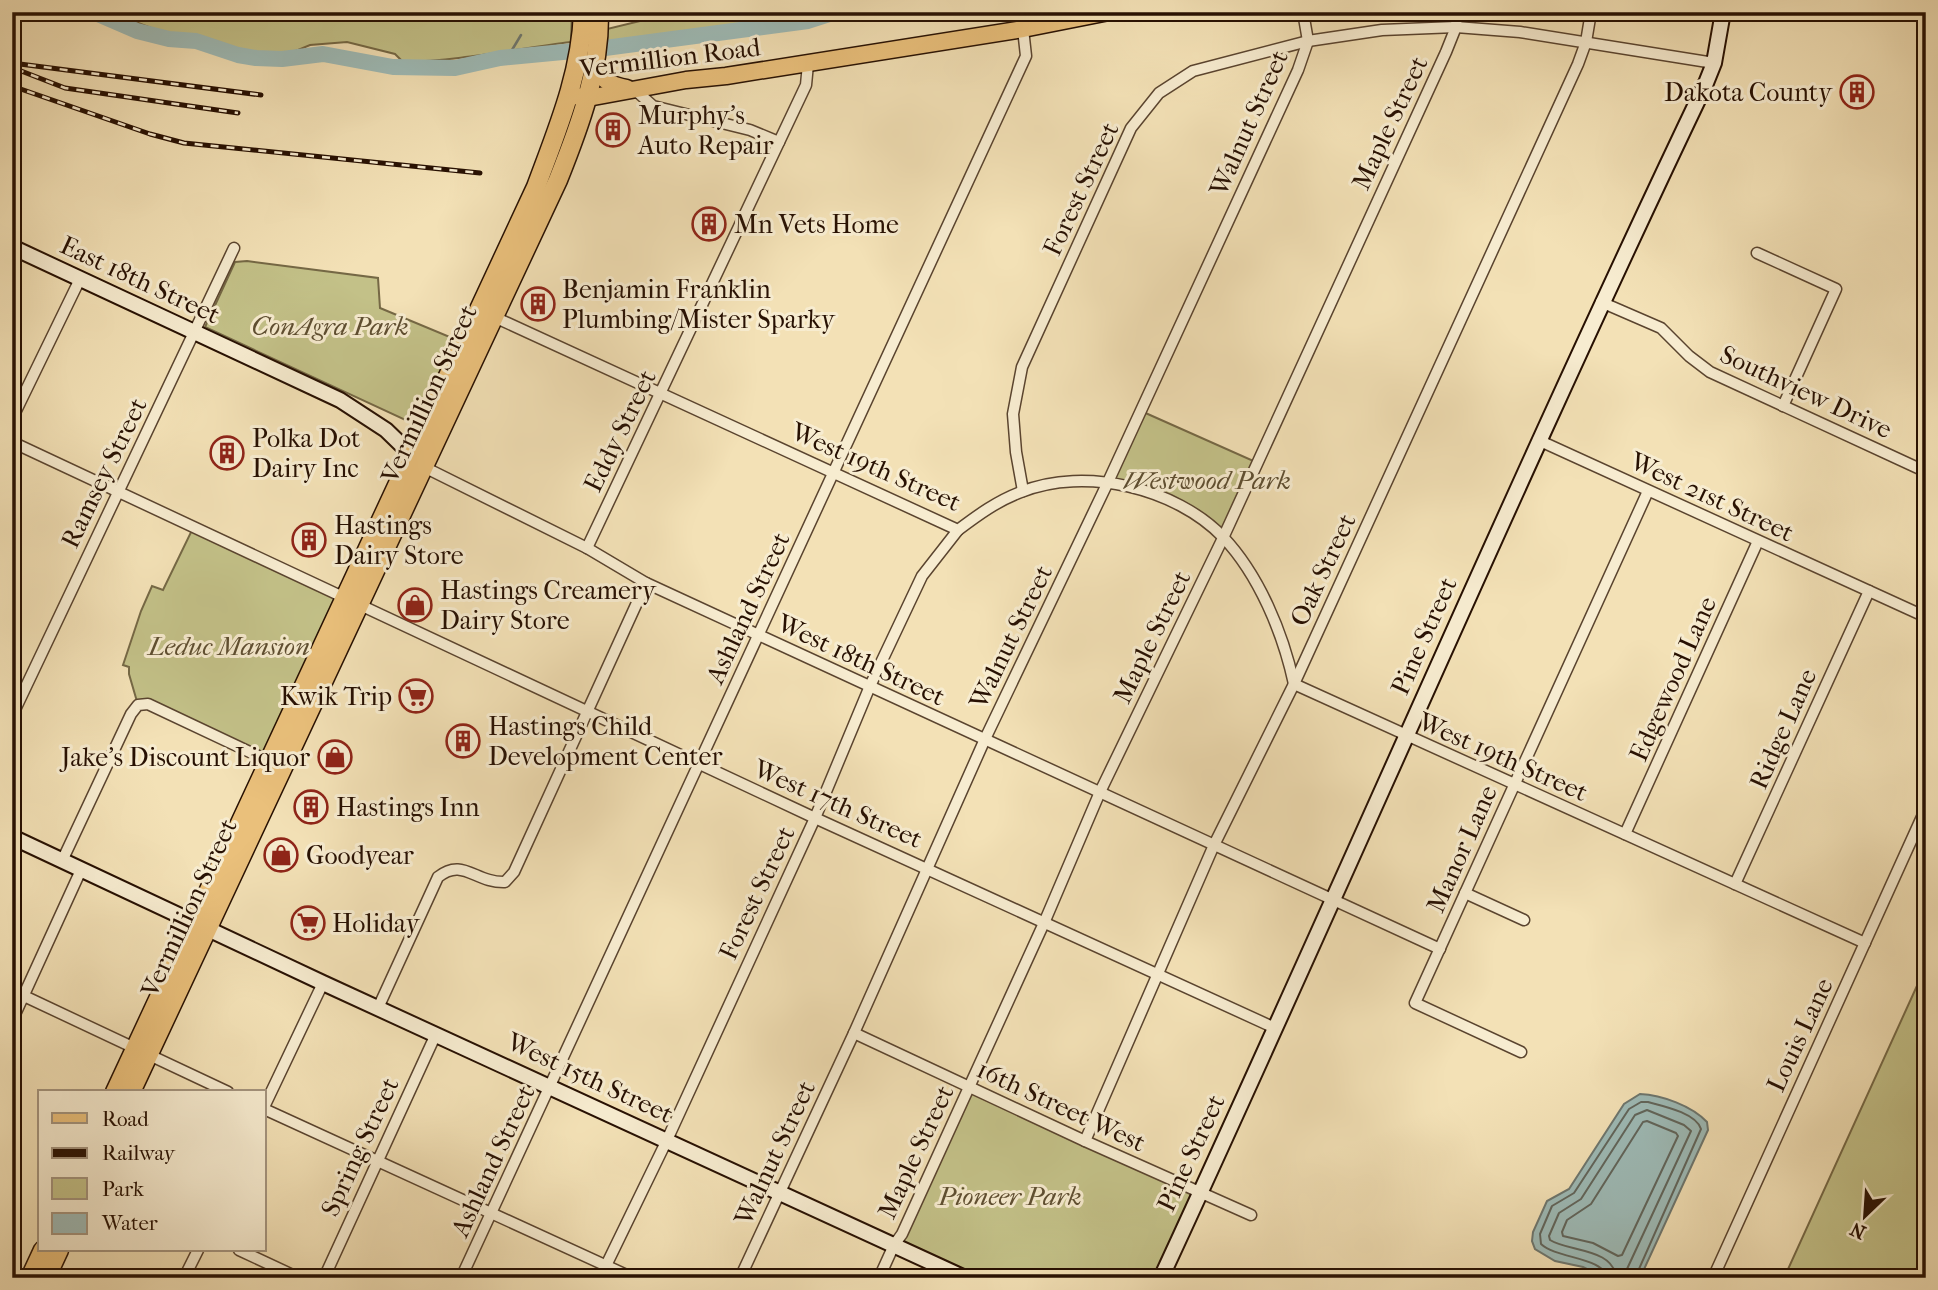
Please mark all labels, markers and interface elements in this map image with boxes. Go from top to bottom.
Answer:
street label: Vermillion Road [577,31,763,85]
street label: Walnut Street [1203,45,1295,201]
street label: Maple Street [1346,51,1435,195]
building icon: Dakota County [1838,73,1876,111]
place label: Dakota County [1664,77,1833,108]
place label: Murphy's Auto Repair [637,100,774,161]
building icon: Murphy's Auto Repair [594,111,632,149]
street label: Forest Street [1037,117,1126,261]
building icon: Mn Vets Home [690,205,728,243]
place label: Mn Vets Home [734,209,899,240]
street label: East 18th Street [55,229,225,331]
place label: Benjamin Franklin Plumbing/Mister Sparky [562,274,836,335]
building icon: Benjamin Franklin Plumbing/Mister Sparky [519,285,557,323]
street label: Vermillion Street [374,299,484,489]
park label: ConAgra Park [251,311,409,342]
street label: Southview Drive [1715,339,1897,445]
street label: Eddy Street [577,364,663,497]
street label: Ramsey Street [54,392,154,553]
street label: West 19th Street [786,415,966,518]
place label: Polka Dot Dairy Inc [252,423,361,484]
building icon: Polka Dot Dairy Inc [208,434,246,472]
street label: West 21st Street [1624,445,1799,549]
park label: Westwood Park [1123,465,1291,496]
street label: Oak Street [1284,508,1363,631]
place label: Hastings Dairy Store [334,510,464,571]
building icon: Hastings Dairy Store [290,521,328,559]
street label: Ashland Street [699,527,797,690]
street label: Walnut Street [962,560,1059,715]
street label: Maple Street [1107,565,1198,708]
street label: Pine Street [1384,572,1464,700]
place label: Hastings Creamery Dairy Store [440,575,657,636]
shop icon: Hastings Creamery Dairy Store [396,586,434,624]
street label: Edgewood Lane [1623,592,1723,766]
street label: West 18th Street [771,607,950,713]
park label: Leduc Mansion [146,631,310,662]
street label: Ridge Lane [1743,664,1823,794]
supermarket icon: Kwik Trip [397,677,435,715]
place label: Kwik Trip [280,681,392,712]
street label: West 19th Street [1413,705,1593,808]
place label: Hastings Child Development Center [488,711,722,772]
building icon: Hastings Child Development Center [444,722,482,760]
shop icon: Jake's Discount Liquor [316,738,354,776]
place label: Jake's Discount Liquor [59,742,310,773]
street label: West 17th Street [748,753,928,855]
street label: Manor Lane [1420,780,1504,917]
building icon: Hastings Inn [292,788,330,826]
place label: Hastings Inn [336,792,480,823]
street label: Vermillion Street [134,813,244,1003]
street label: Forest Street [713,821,802,965]
shop icon: Goodyear [262,836,300,874]
place label: Goodyear [306,840,414,871]
supermarket icon: Holiday [289,904,327,942]
place label: Holiday [332,908,421,939]
street label: Louis Lane [1760,973,1840,1097]
street label: West 15th Street [501,1026,679,1130]
street label: 16th Street West [972,1053,1151,1159]
street label: Spring Street [314,1072,406,1221]
street label: Walnut Street [728,1075,822,1231]
street label: Ashland Street [444,1080,542,1243]
street label: Maple Street [872,1080,961,1224]
street label: Pine Street [1150,1089,1232,1216]
legend [38,1090,266,1252]
text: Road [102,1107,149,1131]
text: Railway [102,1141,176,1165]
text: Park [102,1177,144,1201]
park label: Pioneer Park [937,1181,1082,1212]
north arrow [1829,1182,1899,1252]
text: Water [101,1211,158,1235]
text: N [1847,1217,1869,1244]

